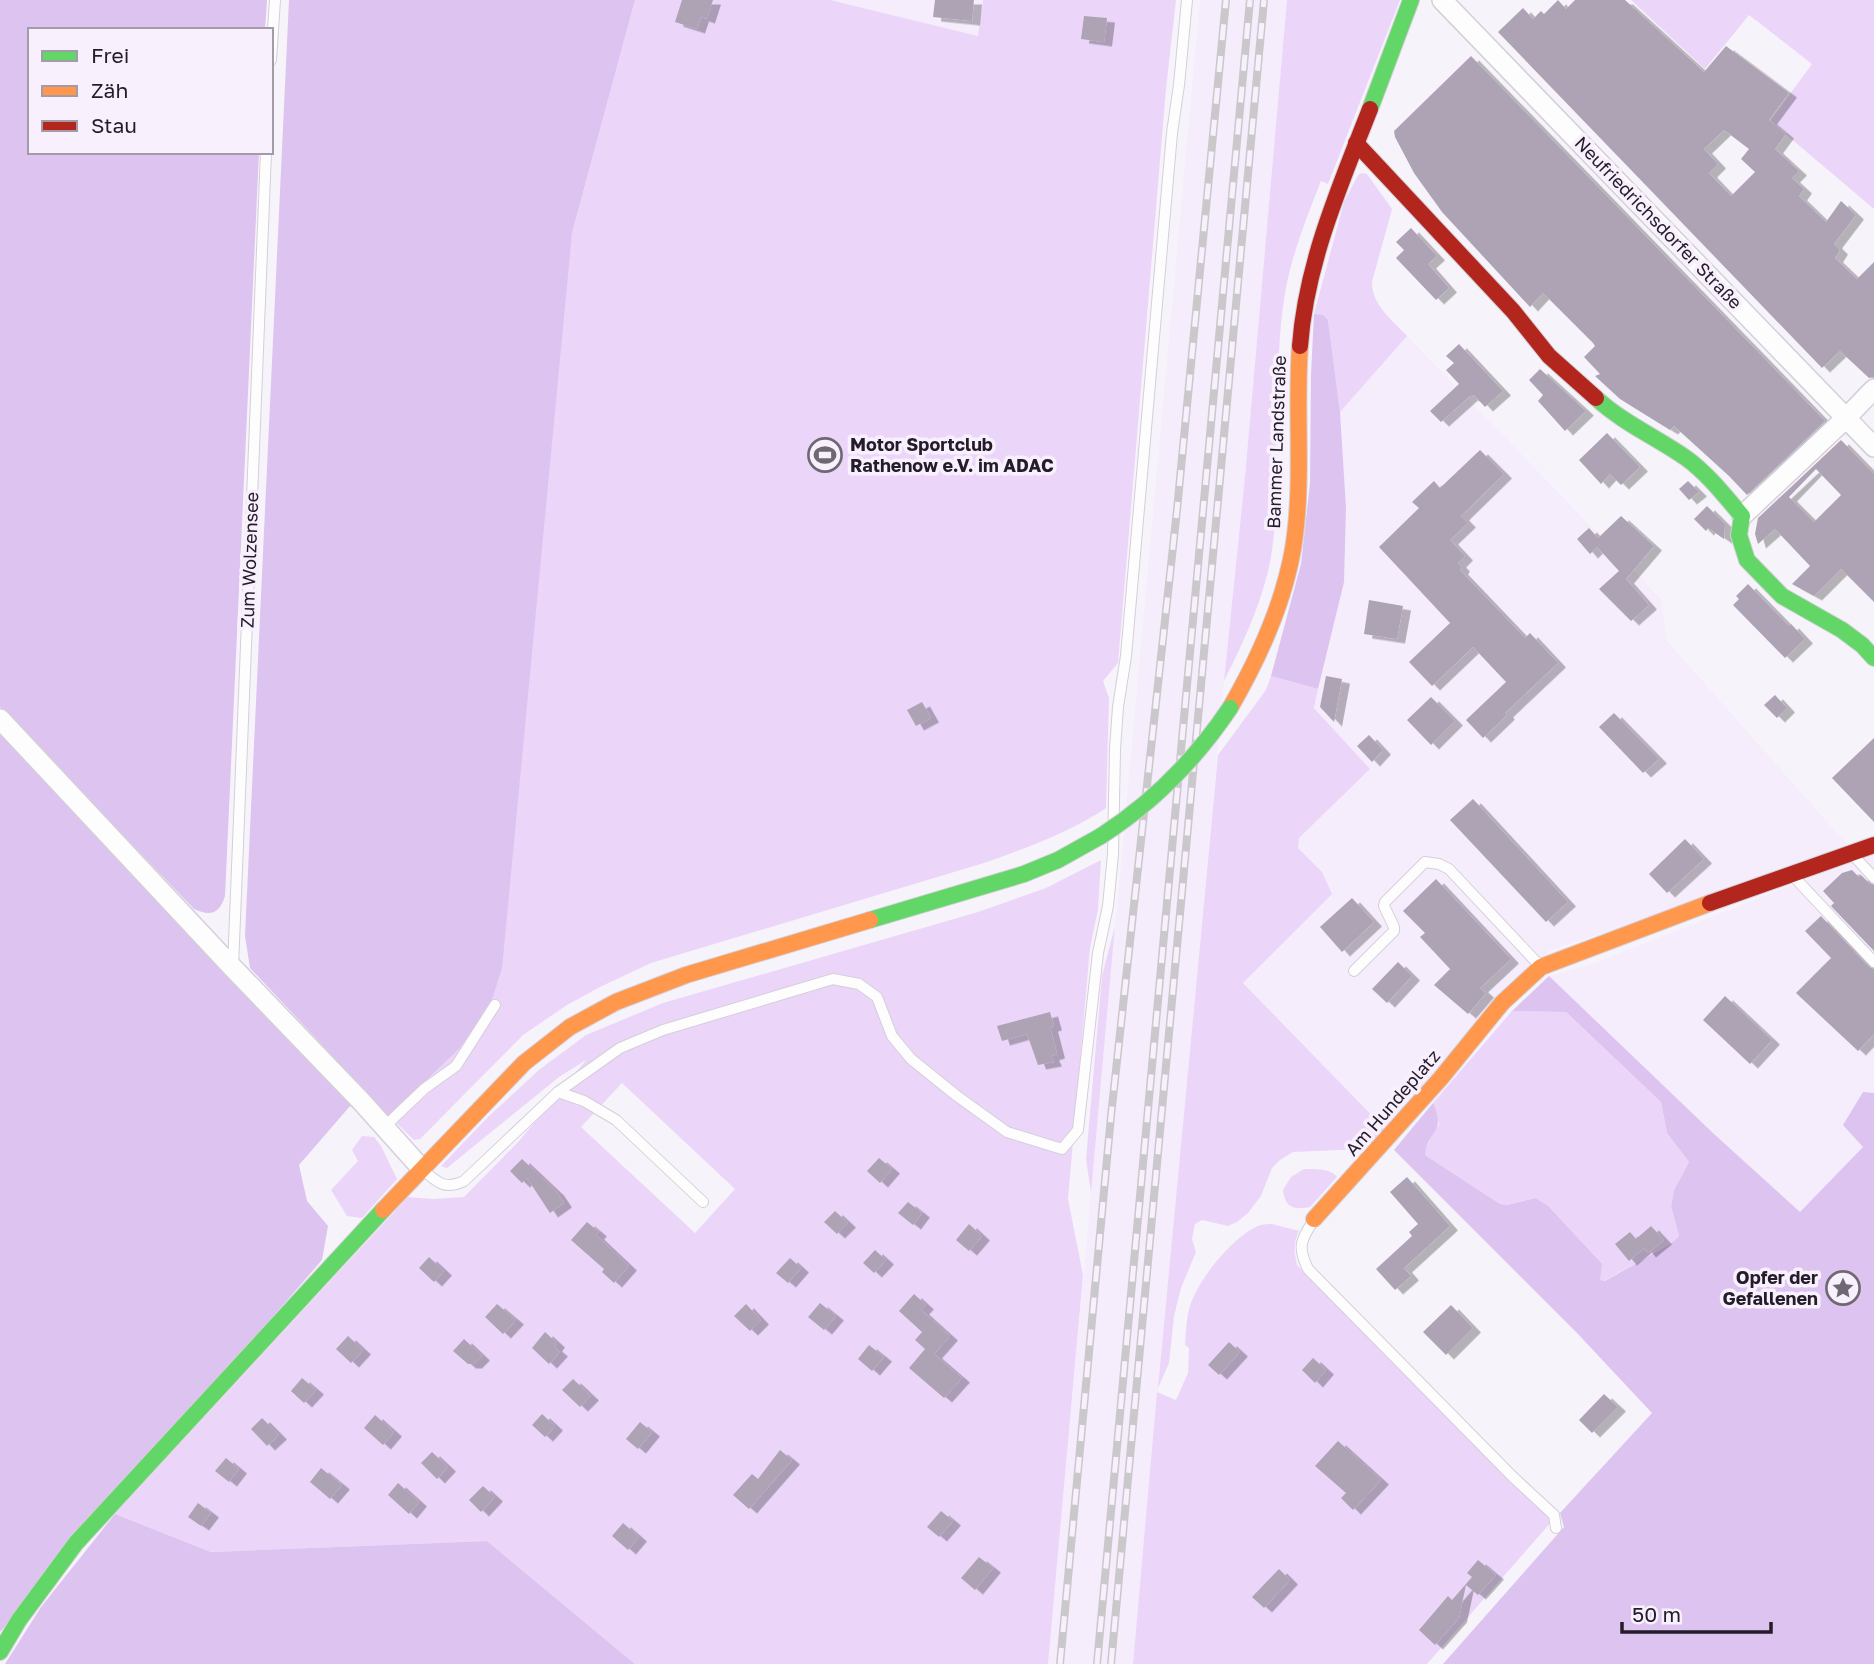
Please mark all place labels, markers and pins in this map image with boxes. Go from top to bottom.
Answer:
place label: Motor Sportclub Rathenow e.V. im ADAC [850,433,1054,476]
sports icon: Motor Sportclub Rathenow e.V. im ADAC [806,436,844,474]
place label: Opfer der Gefallenen [1723,1266,1818,1309]
place icon: Opfer der Gefallenen [1824,1269,1862,1307]

